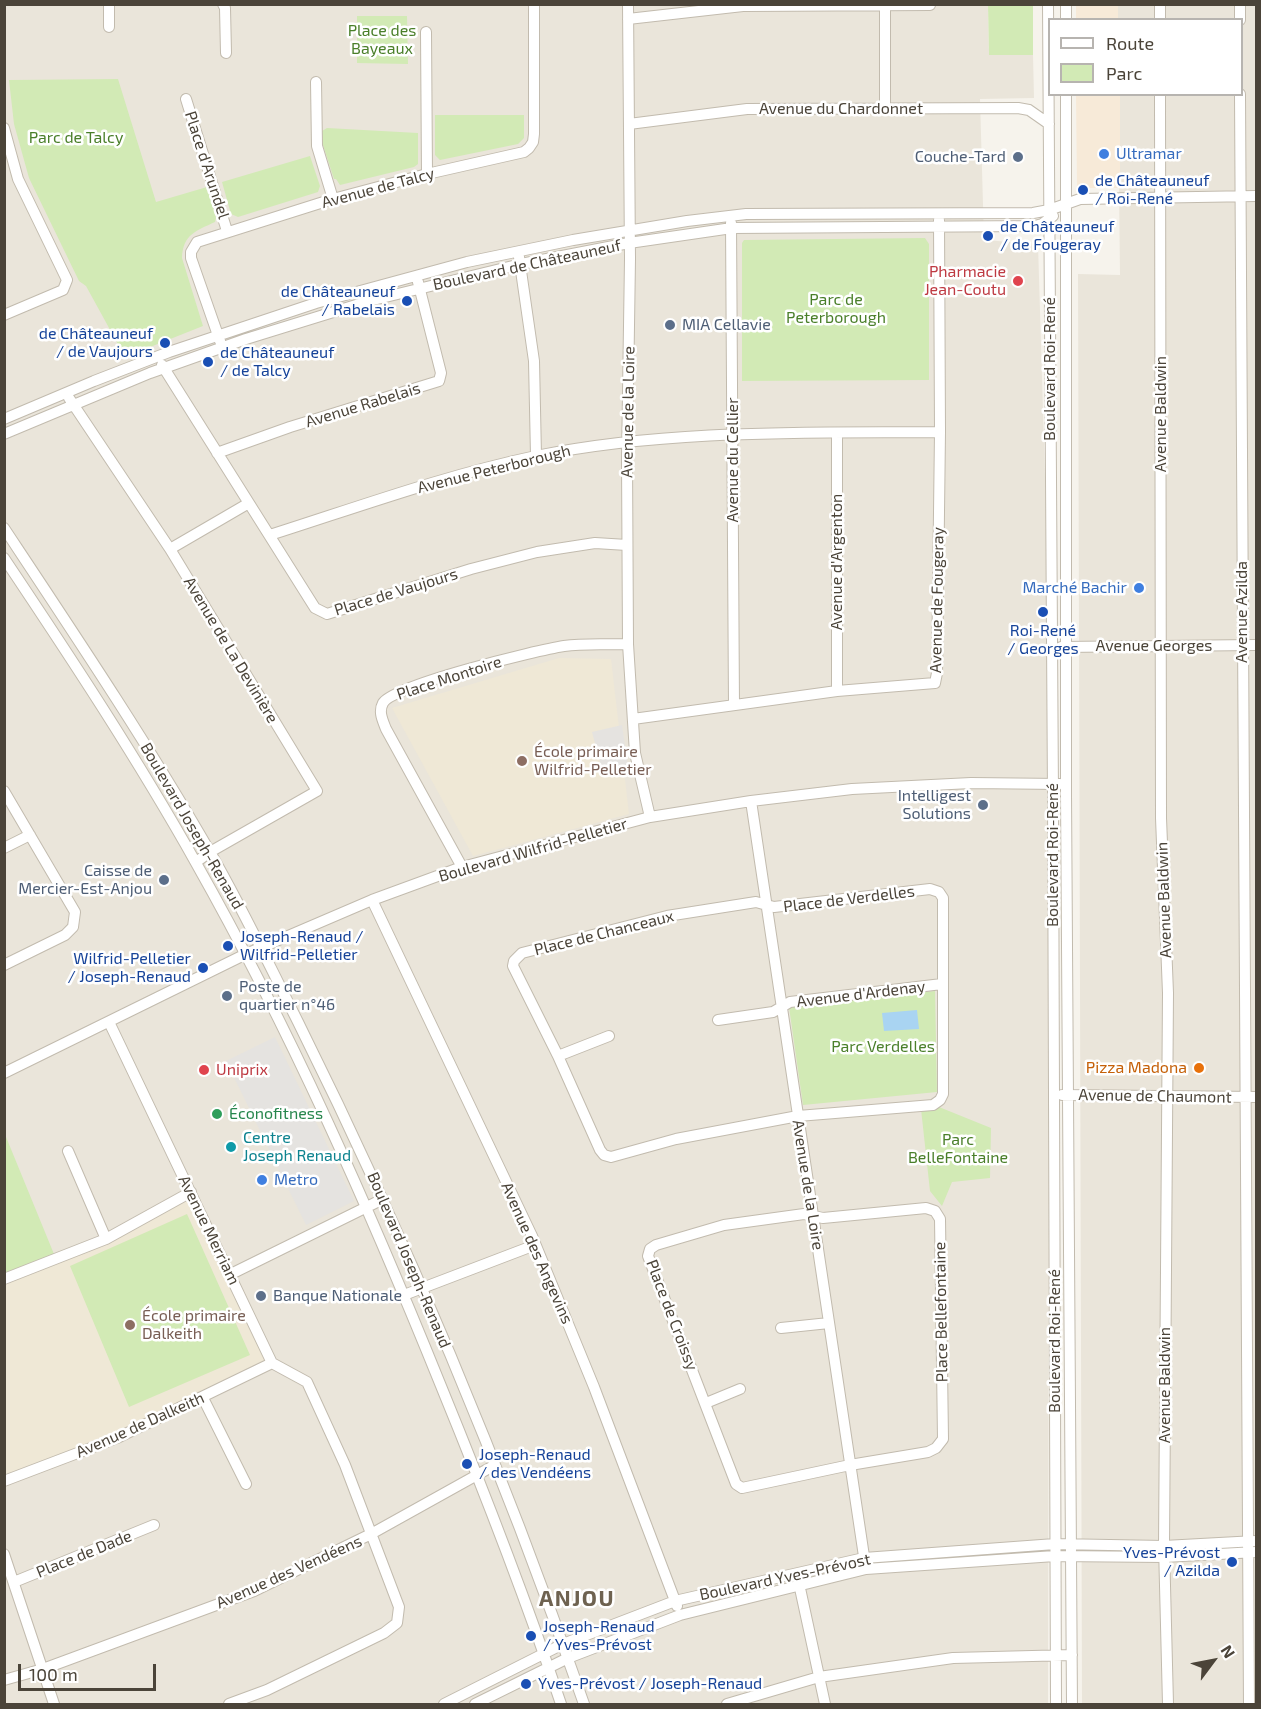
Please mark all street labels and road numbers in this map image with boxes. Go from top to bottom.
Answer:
street label: Avenue du Chardonnet [759,99,923,119]
street label: Place d'Arundel [181,109,233,221]
street label: Avenue de Talcy [319,164,437,212]
street label: Boulevard de Châteauneuf [431,236,623,294]
street label: Boulevard Roi-René [1040,297,1060,441]
street label: Avenue de la Loire [617,346,639,478]
street label: Avenue Baldwin [1151,356,1171,472]
street label: Avenue Rabelais [303,378,423,432]
street label: Avenue du Cellier [723,397,743,523]
street label: Avenue Peterborough [415,441,573,497]
street label: Avenue d'Argenton [827,494,847,630]
street label: Avenue de Fougeray [926,527,948,673]
street label: Avenue Azilda [1232,561,1252,663]
street label: Place de Vaujours [332,564,460,620]
street label: Avenue de La Devinière [180,573,282,727]
street label: Avenue Georges [1096,636,1212,656]
street label: Place Montoire [394,652,504,704]
street label: Boulevard Joseph-Renaud [136,739,248,913]
street label: Boulevard Roi-René [1043,783,1063,927]
street label: Boulevard Wilfrid-Pelletier [436,814,630,886]
street label: Avenue Baldwin [1152,842,1176,958]
street label: Place de Verdelles [782,881,916,917]
street label: Place de Chanceaux [532,906,676,960]
street label: Avenue d'Ardenay [796,977,926,1011]
street label: Avenue de Chaumont [1078,1085,1232,1107]
street label: Avenue de la Loire [788,1118,828,1252]
street label: Boulevard Joseph-Renaud [363,1169,455,1351]
street label: Avenue Merriam [174,1172,244,1288]
street label: Avenue des Angevins [497,1179,577,1327]
street label: Place Bellefontaine [930,1242,952,1382]
street label: Place de Croissy [642,1257,702,1373]
street label: Boulevard Roi-René [1045,1269,1065,1413]
street label: Avenue Baldwin [1155,1327,1175,1443]
street label: Avenue de Dalkeith [73,1388,207,1462]
street label: Place de Dade [33,1526,135,1582]
street label: Avenue des Vendéens [213,1531,365,1613]
street label: Boulevard Yves-Prévost [698,1549,872,1605]

